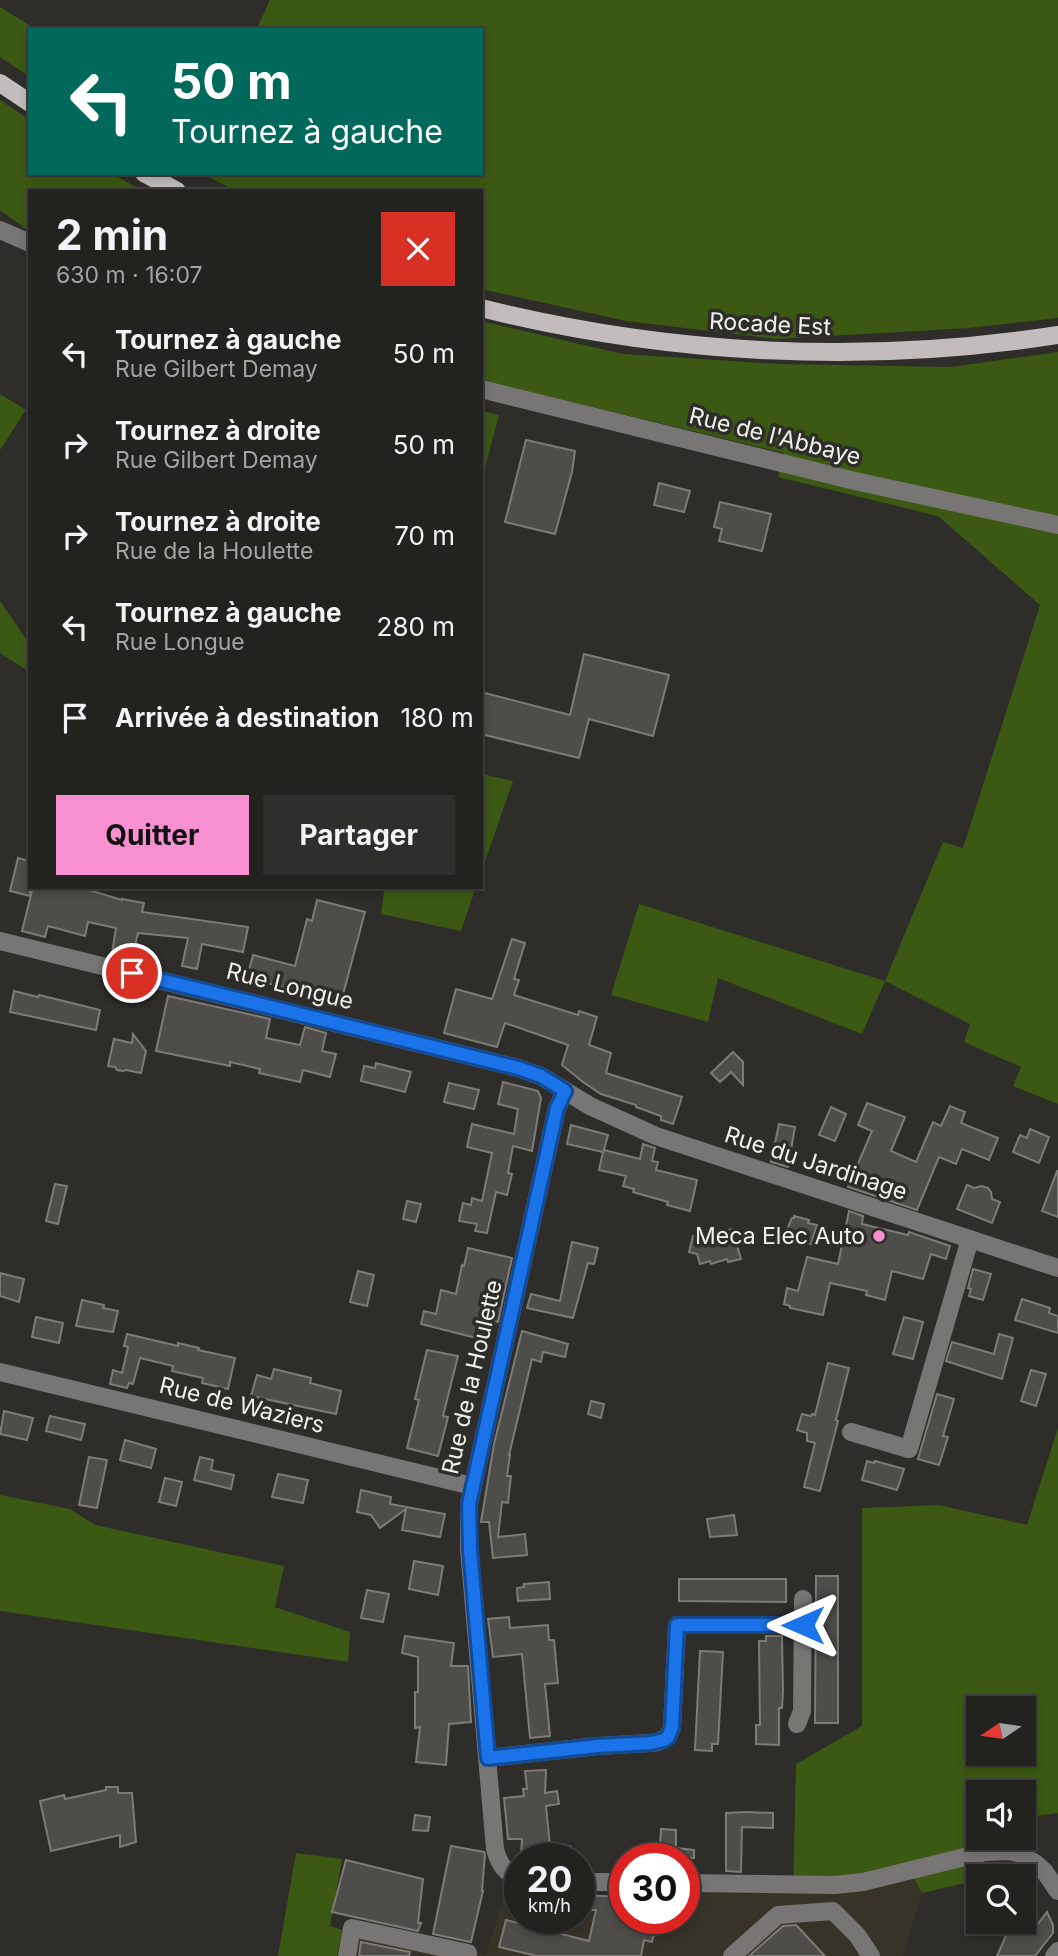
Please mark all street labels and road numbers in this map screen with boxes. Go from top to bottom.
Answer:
street label: Rocade Est [708,307,832,341]
street label: Rue de l'Abbaye [686,401,864,471]
street label: Rue Longue [224,957,356,1015]
street label: Rue du Jardinage [721,1120,911,1206]
street label: Rue de la Houlette [436,1277,508,1477]
street label: Rue de Waziers [157,1371,327,1439]

